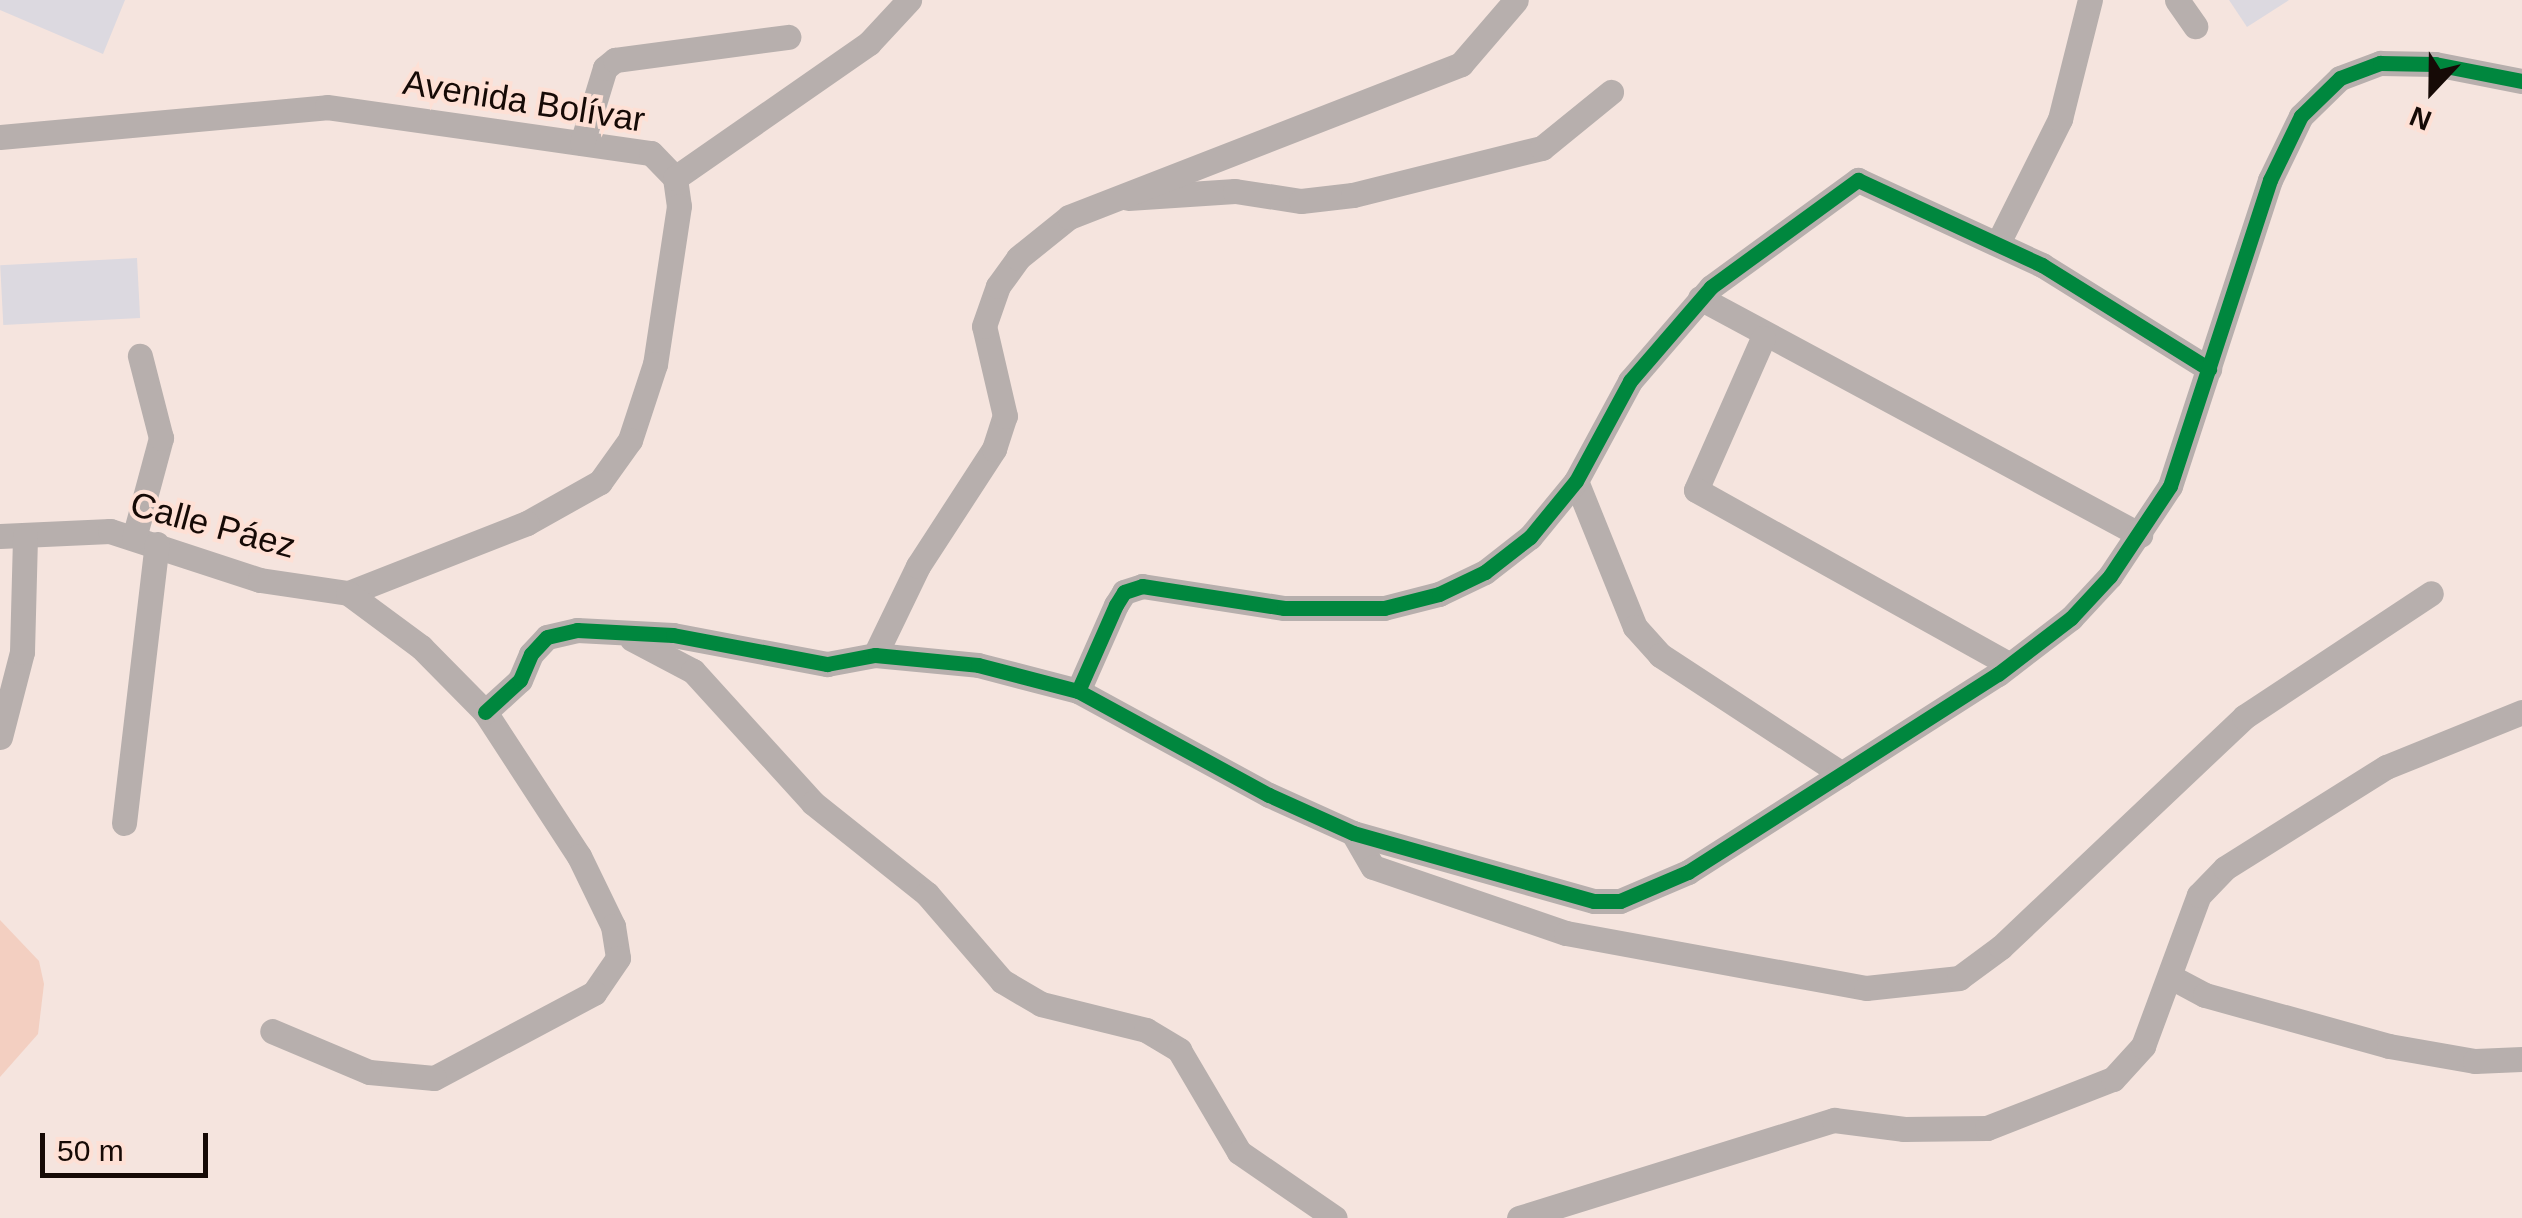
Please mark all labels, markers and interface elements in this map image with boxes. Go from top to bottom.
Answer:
north arrow [2382,40,2482,140]
street label: Avenida Bolívar [400,61,648,141]
text: N [2405,100,2436,136]
street label: Calle Páez [126,483,300,567]
scale bar [45,1113,212,1175]
text: 50 m [57,1134,124,1167]

